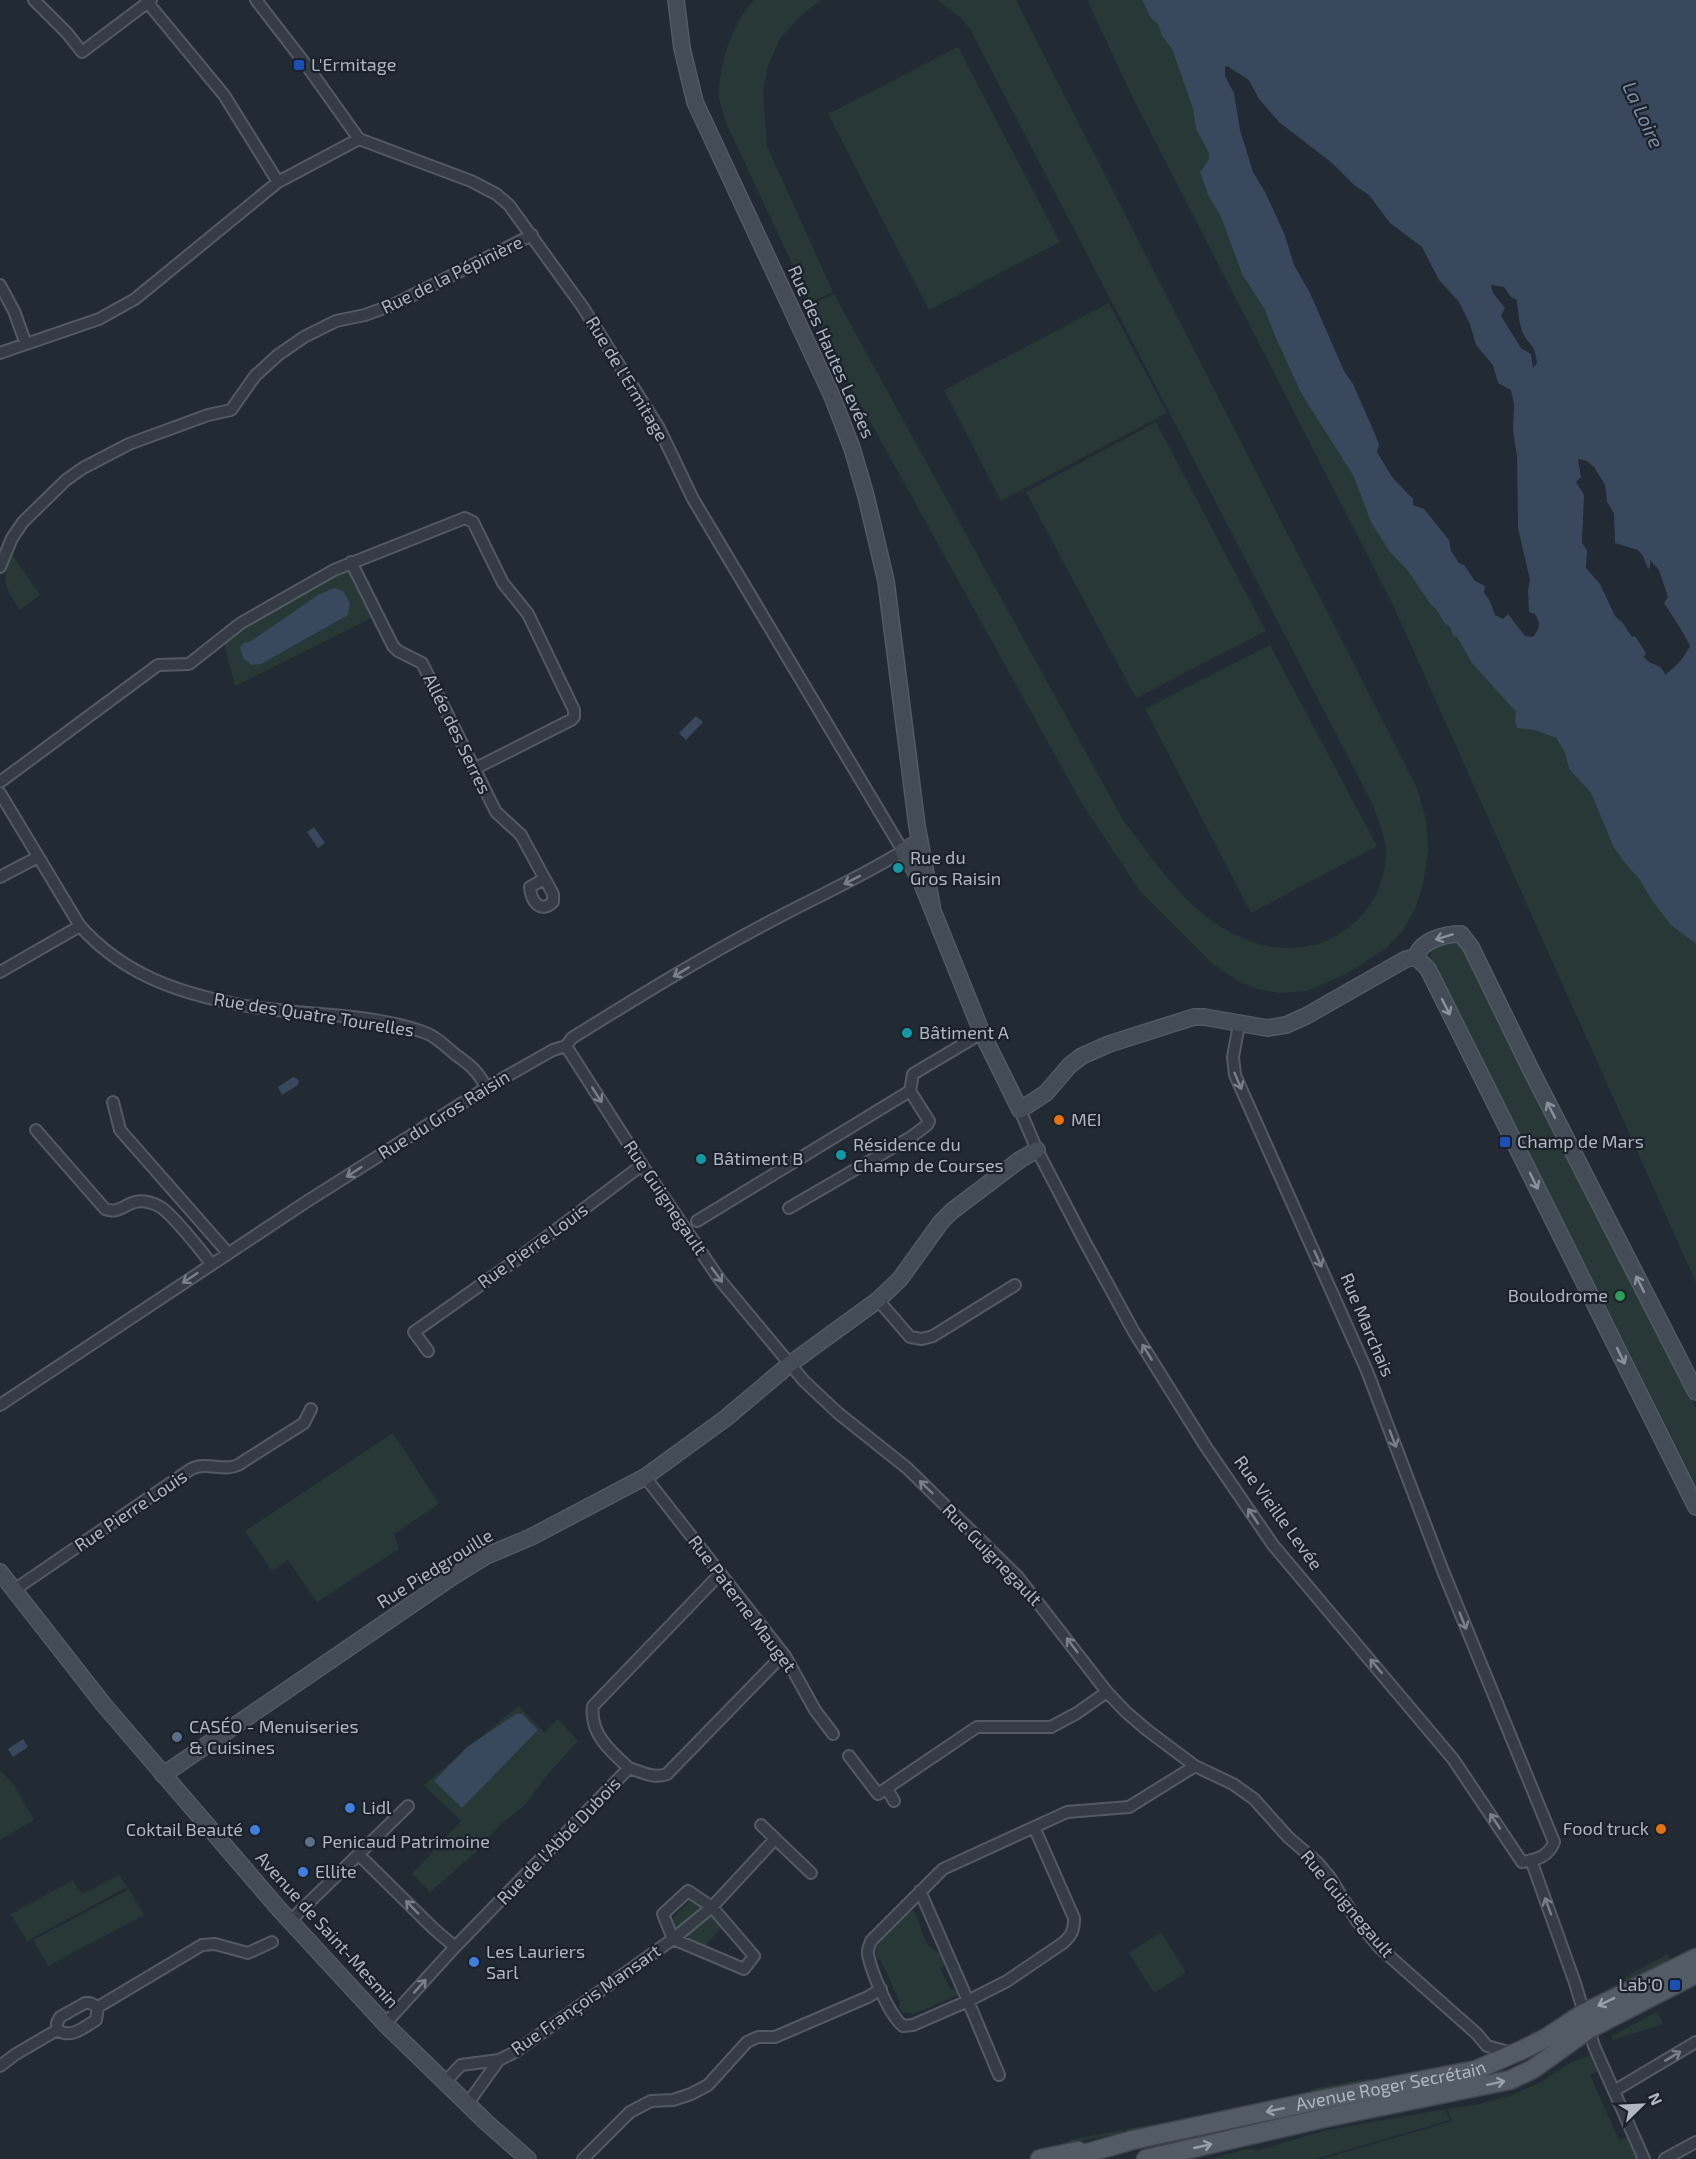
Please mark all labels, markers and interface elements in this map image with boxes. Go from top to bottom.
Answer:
place label: L'Ermitage [311,53,396,75]
marker: L'Ermitage [292,58,306,72]
water label: La Loire [1618,77,1670,152]
street label: Rue de la Pépinière [377,230,526,318]
street label: Rue des Hautes Levées [784,262,880,441]
street label: Rue de l'Ermitage [582,312,674,445]
street label: Allée des Serres [419,670,497,797]
place label: Rue du Gros Raisin [910,846,1001,889]
marker: Rue du Gros Raisin [891,861,905,875]
one-way arrow [844,874,861,886]
one-way arrow [1435,932,1454,943]
one-way arrow [673,967,690,979]
street label: Rue des Quatre Tourelles [212,987,416,1041]
one-way arrow [1441,997,1453,1015]
place label: Bâtiment A [919,1021,1010,1043]
marker: Bâtiment A [900,1026,914,1040]
street label: Rue du Gros Raisin [374,1065,513,1163]
one-way arrow [1233,1072,1244,1090]
one-way arrow [592,1086,604,1103]
one-way arrow [1545,1101,1557,1119]
place label: MEI [1071,1108,1102,1130]
marker: MEI [1052,1113,1066,1127]
place label: Champ de Mars [1517,1130,1644,1152]
place label: Résidence du Champ de Courses [853,1133,1004,1176]
marker: Champ de Mars [1498,1135,1512,1149]
street label: Rue Guignegault [619,1136,712,1259]
place label: Bâtiment B [713,1147,803,1169]
marker: Résidence du Champ de Courses [834,1148,848,1162]
marker: Bâtiment B [694,1152,708,1166]
one-way arrow [346,1167,363,1179]
one-way arrow [1528,1172,1540,1190]
street label: Rue Pierre Louis [473,1198,592,1293]
one-way arrow [1312,1250,1324,1268]
one-way arrow [711,1266,723,1283]
street label: Rue Marchais [1336,1269,1400,1380]
one-way arrow [183,1272,199,1284]
one-way arrow [1634,1276,1646,1293]
place label: Boulodrome [1508,1284,1608,1306]
marker: Boulodrome [1613,1289,1627,1303]
one-way arrow [1140,1344,1152,1361]
one-way arrow [1615,1346,1627,1364]
one-way arrow [1388,1429,1399,1448]
street label: Rue Vieille Levée [1230,1451,1328,1574]
street label: Rue Pierre Louis [70,1464,191,1556]
one-way arrow [918,1479,933,1494]
street label: Rue Guignegault [938,1499,1047,1610]
one-way arrow [1247,1508,1259,1524]
street label: Rue Piedgrouille [372,1524,496,1613]
street label: Rue Paterne Mauget [684,1531,802,1676]
one-way arrow [1458,1611,1469,1630]
one-way arrow [1065,1638,1078,1654]
one-way arrow [1370,1658,1383,1674]
place label: CASÉO - Menuiseries & Cuisines [189,1715,359,1758]
marker: CASÉO - Menuiseries & Cuisines [170,1730,184,1744]
street label: Rue de l'Abbé Dubois [492,1772,625,1909]
place label: Lidl [362,1796,392,1818]
marker: Lidl [343,1801,357,1815]
one-way arrow [1489,1813,1501,1830]
place label: Food truck [1563,1817,1649,1839]
place label: Coktail Beauté [126,1818,243,1840]
marker: Food truck [1654,1822,1668,1836]
marker: Coktail Beauté [248,1823,262,1837]
place label: Penicaud Patrimoine [322,1830,490,1852]
marker: Penicaud Patrimoine [303,1835,317,1849]
street label: Rue Guignegault [1296,1845,1399,1962]
street label: Avenue de Saint-Mesmin [252,1846,404,2012]
place label: Ellite [315,1860,357,1882]
marker: Ellite [296,1865,310,1879]
one-way arrow [1541,1897,1552,1916]
one-way arrow [405,1900,420,1915]
street label: Rue François Mansart [506,1939,665,2060]
place label: Les Lauriers Sarl [486,1940,585,1983]
marker: Les Lauriers Sarl [467,1955,481,1969]
place label: Lab'O [1618,1973,1663,1995]
marker: Lab'O [1668,1978,1682,1992]
one-way arrow [413,1979,427,1994]
one-way arrow [1597,1996,1615,2008]
one-way arrow [1664,2049,1681,2061]
street label: Avenue Roger Secrétain [1294,2055,1489,2115]
north arrow [1612,2075,1672,2135]
one-way arrow [1486,2076,1505,2088]
text: N [1645,2090,1667,2108]
one-way arrow [1266,2105,1285,2116]
one-way arrow [1193,2140,1212,2151]

